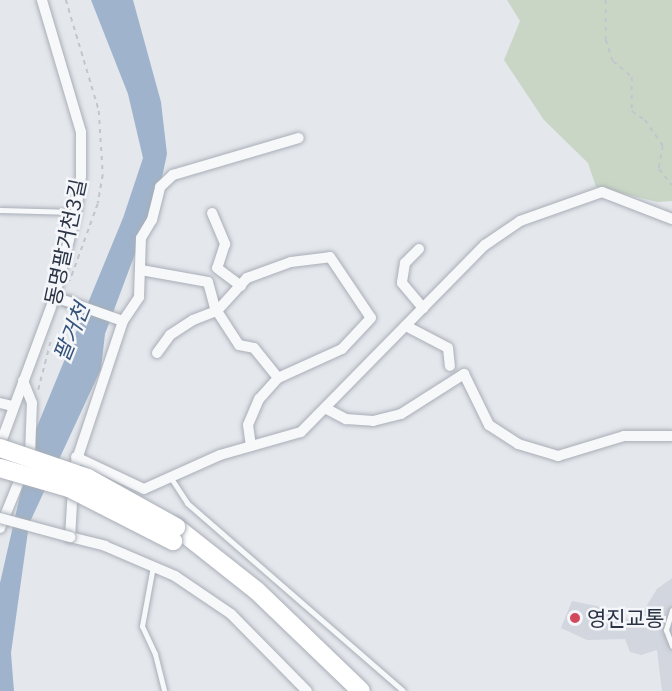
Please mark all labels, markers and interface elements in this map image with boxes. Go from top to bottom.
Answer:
street label: 동명팔거천3길 [39,177,91,307]
water label: 팔거천 [47,299,95,365]
place label: 영진교통 [587,605,664,631]
marker: 영진교통 [568,611,582,625]

